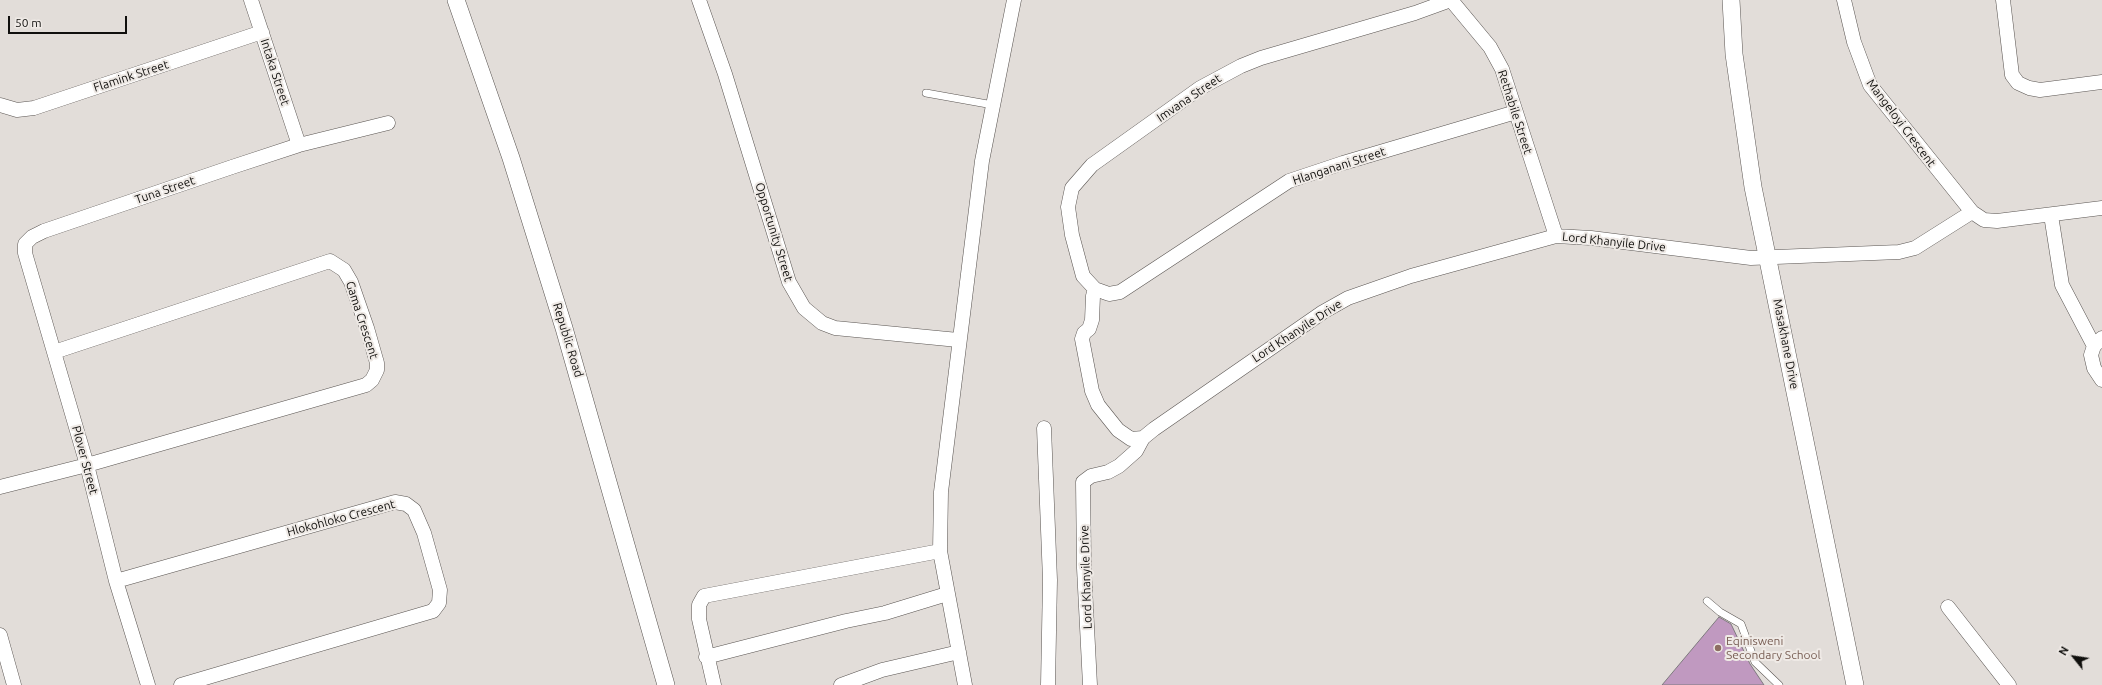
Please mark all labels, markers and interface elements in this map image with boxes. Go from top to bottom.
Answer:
scale bar [10,8,129,34]
text: 50 m [15,16,42,29]
street label: Intaka Street [257,37,293,107]
street label: Flamink Street [92,57,170,95]
street label: Rethabile Street [1495,68,1535,156]
street label: Imvana Street [1154,71,1224,125]
street label: Mangeloyi Crescent [1863,76,1939,170]
street label: Hlanganani Street [1291,144,1387,188]
street label: Tuna Street [133,173,197,207]
street label: Opportunity Street [752,181,796,283]
street label: Lord Khanyile Drive [1561,229,1667,255]
street label: Gama Crescent [343,279,381,361]
street label: Lord Khanyile Drive [1249,297,1345,365]
street label: Masakhane Drive [1770,298,1802,390]
street label: Republic Road [550,301,586,379]
street label: Plover Street [69,424,101,496]
street label: Hlokohloko Crescent [285,497,397,539]
street label: Lord Khanyile Drive [1077,525,1095,629]
place label: Eqinisweni Secondary School [1726,634,1821,662]
north arrow [2054,637,2094,677]
marker: Eqinisweni Secondary School [1713,643,1723,653]
text: N [2056,644,2071,658]

